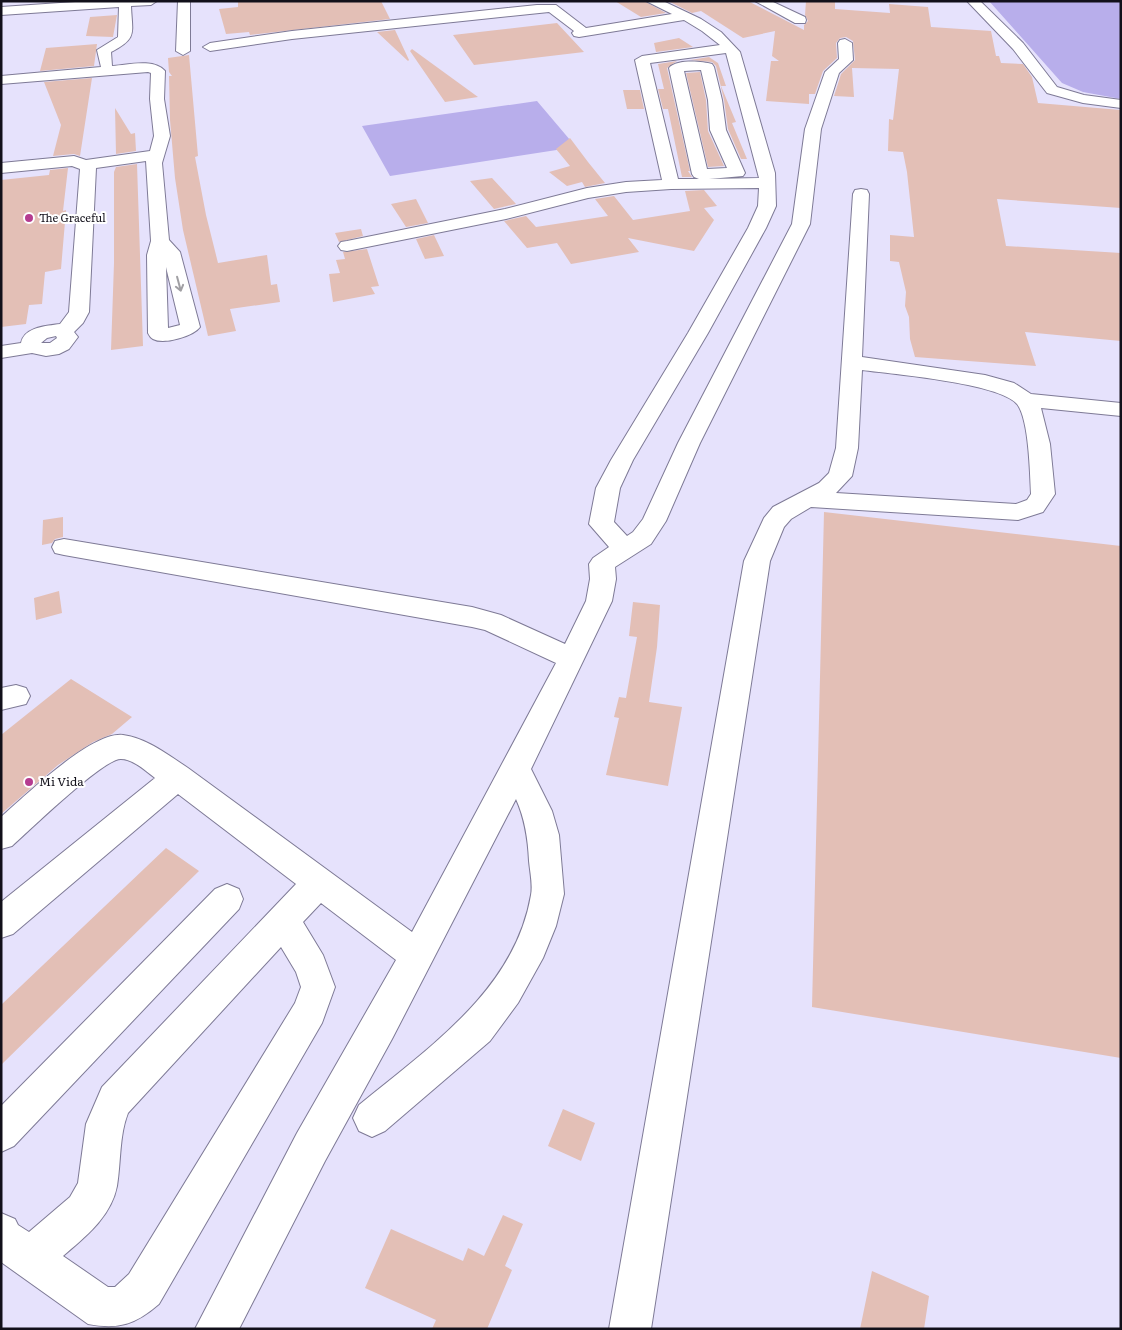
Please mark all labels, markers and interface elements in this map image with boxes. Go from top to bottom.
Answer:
place label: The Graceful [39,209,106,225]
marker: The Graceful [23,212,35,224]
one-way arrow [175,276,184,292]
place label: Mi Vida [39,772,84,790]
marker: Mi Vida [23,776,35,788]

